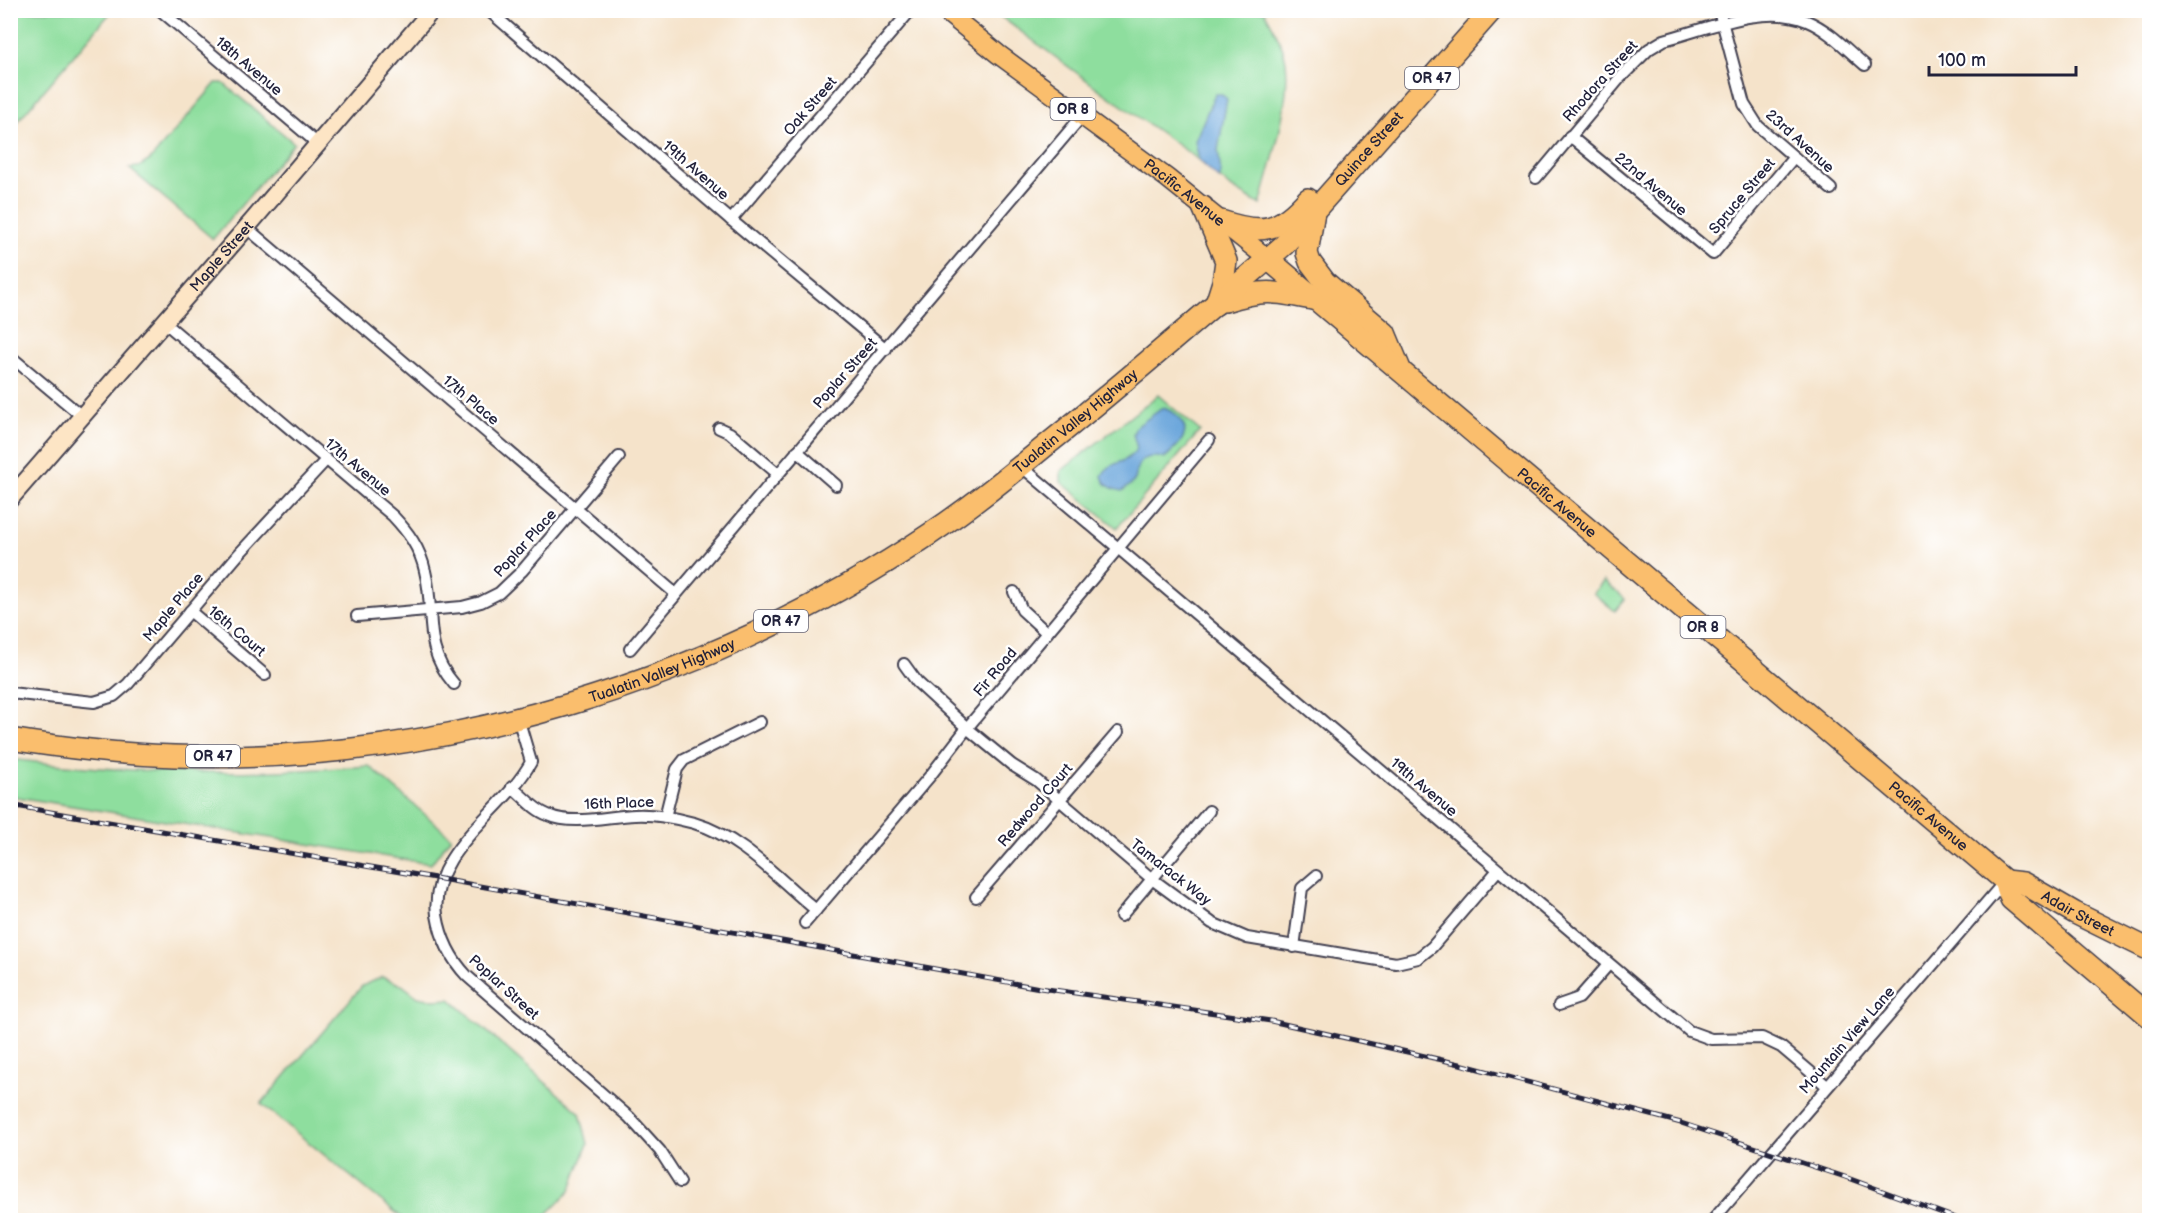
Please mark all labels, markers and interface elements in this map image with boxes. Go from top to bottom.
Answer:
street label: 18th Avenue [211,33,286,100]
street label: Rhodora Street [1559,36,1642,126]
scale bar [1929,39,2076,77]
text: 100 m [1938,50,1986,71]
road number: OR 47 [1405,67,1459,89]
street label: Oak Street [780,73,841,140]
road number: OR 8 [1050,98,1096,120]
street label: 23rd Avenue [1761,106,1838,177]
street label: Quince Street [1331,108,1408,191]
street label: 19th Avenue [659,136,733,204]
street label: 22nd Avenue [1610,148,1691,220]
street label: Spruce Street [1705,154,1780,238]
street label: Pacific Avenue [1140,155,1229,231]
street label: Maple Street [186,217,258,296]
street label: Poplar Street [809,334,882,413]
street label: Tualatin Valley Highway [1010,365,1142,478]
street label: 17th Place [438,371,503,430]
street label: 17th Avenue [321,434,395,501]
street label: Pacific Avenue [1513,464,1600,542]
street label: Poplar Place [490,505,561,581]
street label: Maple Place [139,569,208,646]
street label: 16th Court [204,602,270,661]
road number: OR 47 [754,610,808,632]
road number: OR 8 [1680,616,1726,638]
street label: Tualatin Valley Highway [587,634,739,708]
street label: Fir Road [969,644,1021,701]
road number: OR 47 [186,745,240,767]
street label: 19th Avenue [1386,754,1461,821]
street label: Redwood Court [994,759,1077,851]
street label: Pacific Avenue [1884,778,1972,856]
street label: 16th Place [584,793,654,814]
street label: Tamarack Way [1127,835,1215,910]
street label: Adair Street [2038,887,2118,941]
street label: Poplar Street [465,951,543,1024]
street label: Mountain View Lane [1796,983,1899,1098]

